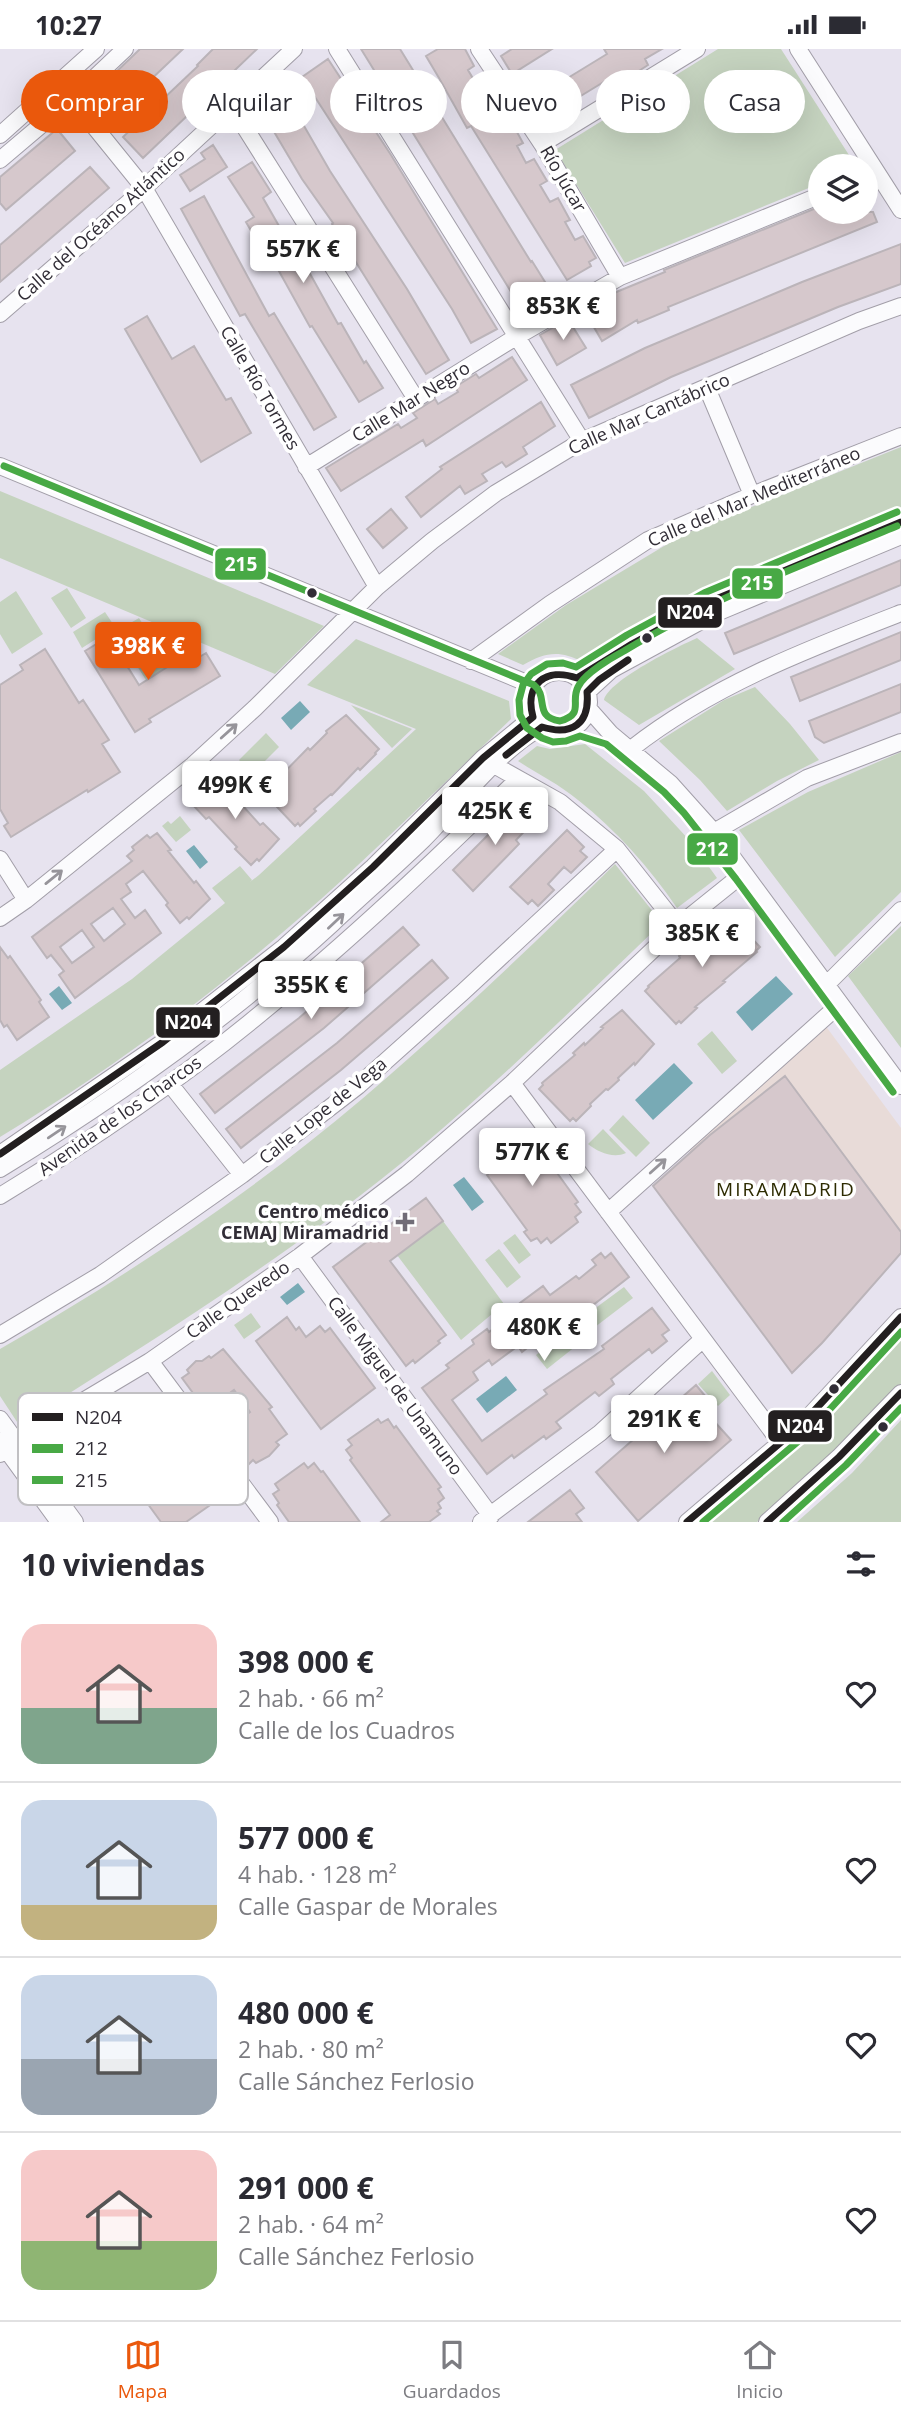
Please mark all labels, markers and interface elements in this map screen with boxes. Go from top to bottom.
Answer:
text: 10:27 [35,7,102,43]
chip: Comprar [21,70,168,133]
chip: Alquilar [182,70,316,133]
chip: Filtros [330,70,447,133]
chip: Nuevo [461,70,582,133]
chip: Piso [596,70,690,133]
chip: Casa [704,70,805,133]
street label: Río Júcar [535,141,593,217]
street label: Calle del Océano Atlántico [11,142,190,306]
map controls [808,154,878,224]
button: layers [808,154,878,224]
pin: 557K € [246,225,360,285]
text: 557K € [266,232,340,264]
pin: 853K € [506,282,620,342]
text: 853K € [526,289,600,321]
street label: Calle Río Tormes [216,321,306,454]
street label: Calle Mar Negro [347,355,474,447]
street label: Calle Mar Cantábrico [564,367,733,460]
street label: Calle del Mar Mediterráneo [644,440,864,552]
line badge: 215 [214,547,267,581]
text: 215 [225,551,257,577]
line badge: 215 [731,567,784,600]
text: 215 [741,570,773,596]
unlabelled marker [305,586,319,600]
line badge: N204 [657,596,723,629]
text: N204 [666,599,714,625]
pin: 398K € [91,623,205,682]
text: 398K € [111,629,185,661]
unlabelled marker [640,631,654,645]
one-way arrow [220,724,238,740]
pin: 499K € [178,761,292,821]
text: 499K € [198,768,272,800]
pin: 425K € [438,787,552,847]
text: 425K € [458,794,532,826]
line badge: 212 [686,832,739,866]
text: 212 [696,836,728,862]
one-way arrow [45,869,63,885]
pin: 385K € [645,909,759,969]
one-way arrow [327,912,344,929]
text: 385K € [665,916,739,948]
pin: 355K € [254,961,368,1021]
text: 355K € [274,968,348,1000]
line badge: N204 [155,1006,221,1039]
text: N204 [164,1009,212,1035]
street label: Avenida de los Charcos [33,1050,206,1181]
street label: Calle Lope de Vega [254,1051,391,1169]
one-way arrow [47,1125,66,1139]
pin: 577K € [475,1129,589,1188]
text: 577K € [495,1135,569,1167]
one-way arrow [649,1158,666,1175]
district label: MIRAMADRID [716,1176,856,1202]
place label: Centro médico CEMAJ Miramadrid [221,1199,389,1244]
marker: Centro médico CEMAJ Miramadrid [395,1212,415,1232]
street label: Calle Quevedo [181,1255,294,1344]
street label: Calle Miguel de Unamuno [323,1291,469,1480]
pin: 480K € [487,1303,601,1363]
text: 480K € [507,1310,581,1342]
unlabelled marker [827,1382,841,1396]
legend [18,1393,248,1505]
pin: 291K € [607,1395,721,1455]
text: 291K € [627,1402,701,1434]
text: N204 [75,1404,122,1430]
line badge: N204 [767,1409,833,1443]
text: N204 [776,1413,824,1439]
unlabelled marker [876,1420,890,1434]
text: 212 [75,1435,108,1461]
text: 215 [75,1467,108,1493]
text: 10 viviendas [21,1544,205,1585]
icon: filters [842,1545,880,1583]
text: 398 000 € [238,1641,374,1682]
icon: home [77,1652,161,1736]
icon: heart [842,1675,880,1713]
text: 2 hab. · 66 m² [238,1682,384,1714]
text: Calle de los Cuadros [238,1714,455,1746]
text: 577 000 € [238,1817,374,1858]
icon: home [77,1828,161,1912]
icon: heart [842,1851,880,1889]
text: 4 hab. · 128 m² [238,1858,397,1890]
text: Calle Gaspar de Morales [238,1890,498,1922]
text: 480 000 € [238,1992,374,2033]
icon: home [77,2003,161,2087]
icon: heart [842,2026,880,2064]
text: 2 hab. · 80 m² [238,2033,384,2065]
text: Calle Sánchez Ferlosio [238,2065,475,2097]
text: 291 000 € [238,2167,374,2208]
icon: home [77,2178,161,2262]
icon: heart [842,2201,880,2239]
text: 2 hab. · 64 m² [238,2208,384,2240]
text: Calle Sánchez Ferlosio [238,2240,475,2272]
tab: Mapa [118,2336,168,2404]
tab: Guardados [403,2336,501,2404]
tab: Inicio [736,2336,783,2404]

